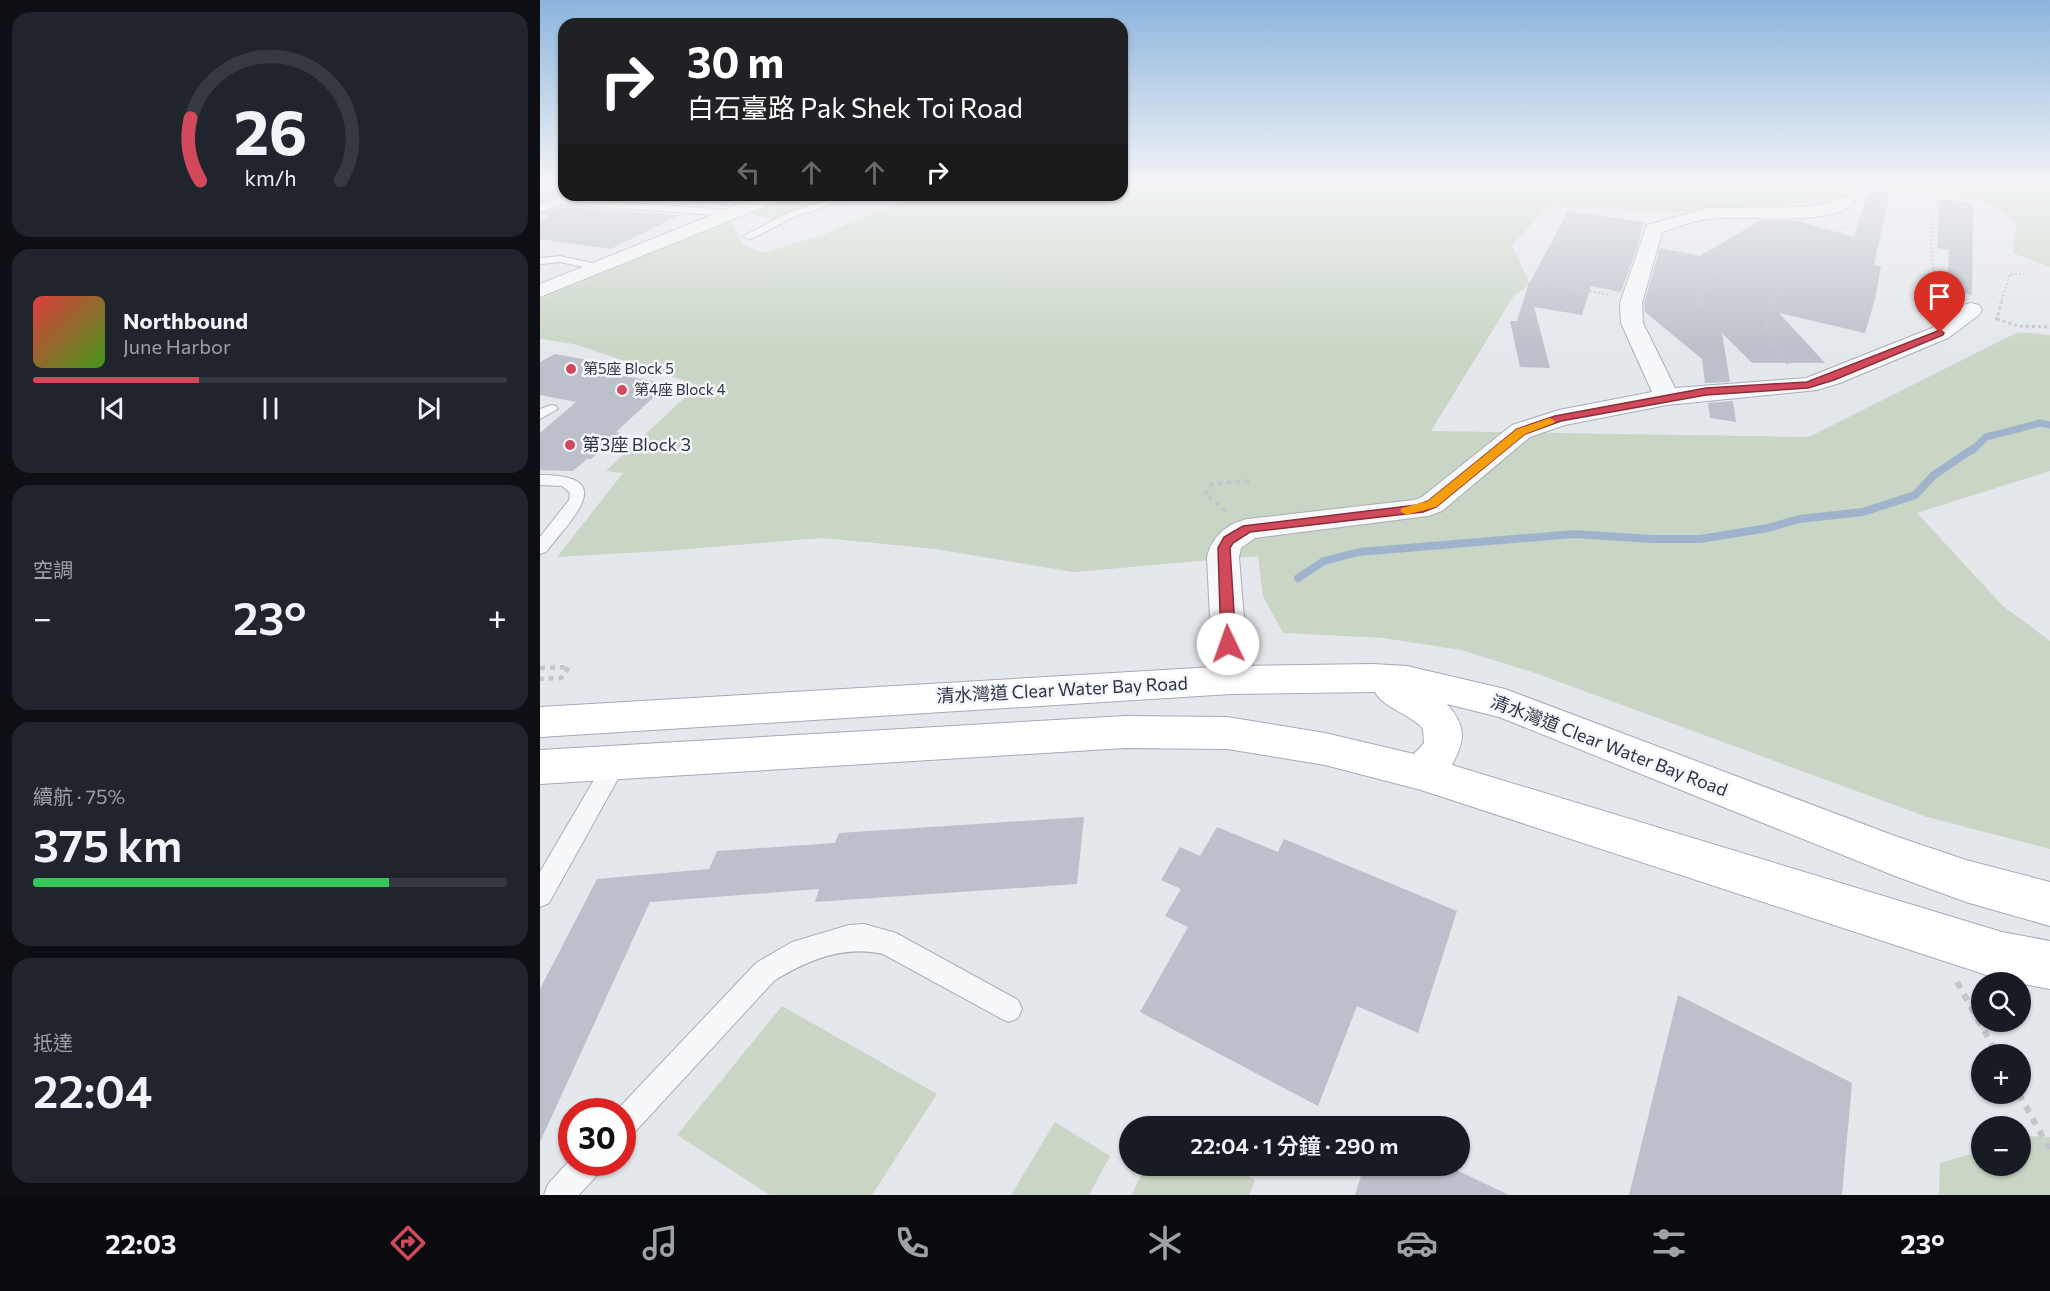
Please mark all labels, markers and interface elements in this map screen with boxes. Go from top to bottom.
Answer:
text: 30 m [687,35,784,87]
icon: right [588,42,666,120]
text: 白石臺路 Pak Shek Toi Road [687,91,1023,124]
text: 26 [233,92,307,168]
icon: left [732,156,765,189]
icon: ahead [795,156,828,189]
icon: ahead [858,156,891,189]
icon: right [921,156,954,189]
text: km/h [244,165,296,191]
pin [1914,271,1965,333]
icon: arrive [1923,280,1956,313]
text: Northbound [123,307,248,334]
text: June Harbor [123,334,231,358]
place label: 第5座 Block 5 [583,359,674,377]
marker: 第5座 Block 5 [564,362,578,376]
place label: 第4座 Block 4 [634,380,726,398]
marker: 第4座 Block 4 [615,383,629,397]
icon: previous [96,392,129,425]
icon: pause [254,392,287,425]
icon: next [412,392,445,425]
place label: 第3座 Block 3 [582,433,691,455]
marker: 第3座 Block 3 [563,438,577,452]
text: 空調 [33,557,73,581]
text: 23° [233,589,306,644]
text: − [33,596,52,637]
text: + [488,596,507,637]
position arrow [1196,612,1260,676]
street label: 清水灣道 Clear Water Bay Road [936,671,1188,707]
street label: 清水灣道 Clear Water Bay Road [1488,690,1731,800]
text: 續航 · 75% [33,784,125,808]
text: 375 km [33,816,182,871]
map controls [1971,972,2031,1176]
button: search [1971,972,2031,1032]
text: 抵達 [33,1030,73,1054]
button: + [1971,1044,2031,1104]
text: 22:04 [33,1062,152,1117]
speed limit sign: 30 [558,1098,636,1176]
button: − [1971,1116,2031,1176]
text: 22:04 · 1 分鐘 · 290 m [1190,1132,1399,1159]
icon: directions [387,1222,429,1264]
icon: music [639,1222,681,1264]
icon: phone [891,1222,933,1264]
icon: climate [1144,1222,1186,1264]
icon: car [1396,1222,1438,1264]
icon: filters [1648,1222,1690,1264]
text: 22:03 [105,1227,177,1260]
text: 23° [1900,1227,1945,1260]

